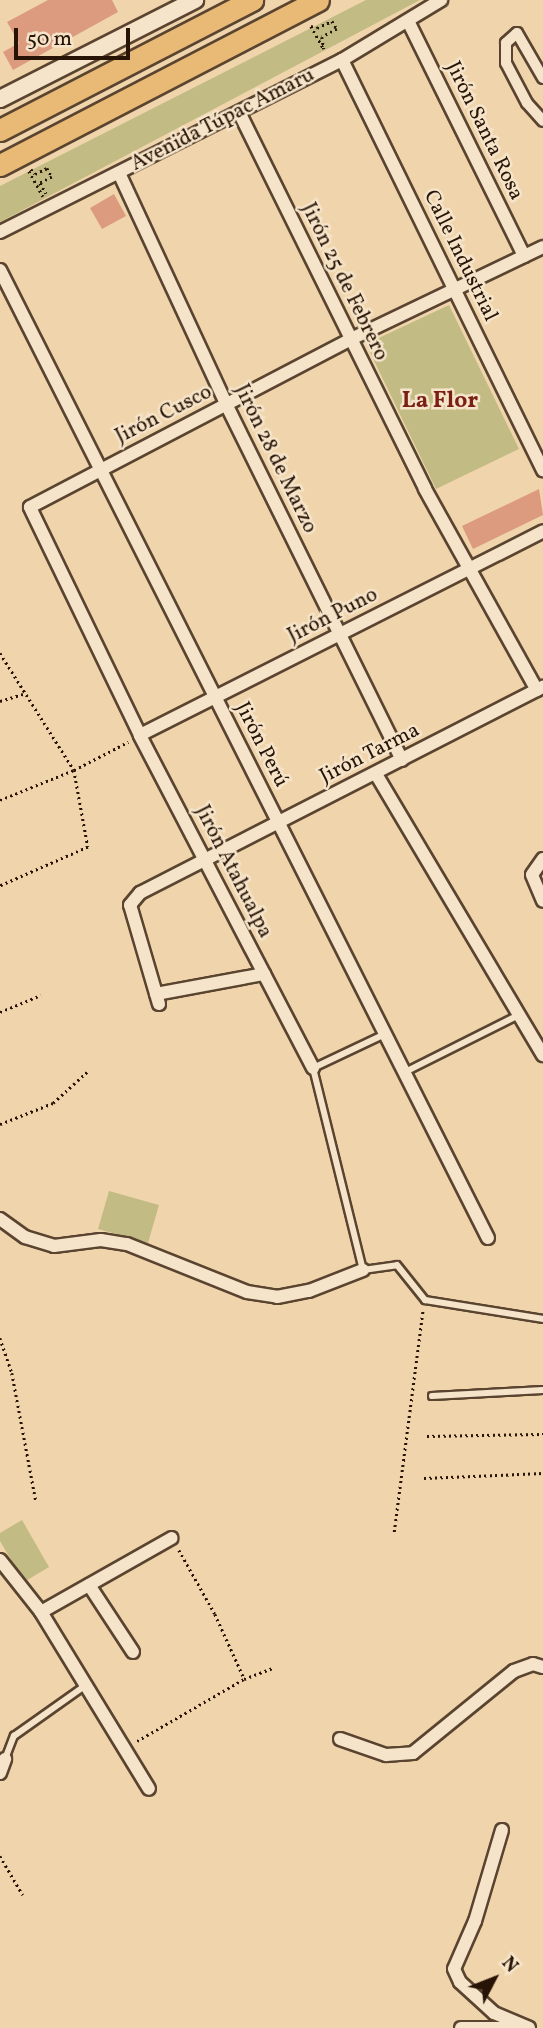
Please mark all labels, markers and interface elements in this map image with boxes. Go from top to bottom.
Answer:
scale bar [18,14,133,58]
text: 50 m [27,25,72,54]
street label: Jirón Santa Rosa [440,58,528,204]
street label: Avenida Túpac Amaru [127,63,319,177]
street label: Calle Industrial [417,186,503,326]
street label: Jirón 25 de Febrero [295,199,393,365]
street label: Jirón Cusco [111,380,217,450]
street label: Jirón 28 de Marzo [228,380,322,538]
district label: La Flor [402,387,478,415]
street label: Jirón Puno [284,583,382,649]
street label: Jirón Perú [229,698,293,792]
street label: Jirón Tarma [316,718,424,790]
street label: Jirón Atahualpa [189,801,277,943]
north arrow [459,1944,529,2014]
text: N [495,1951,524,1979]

